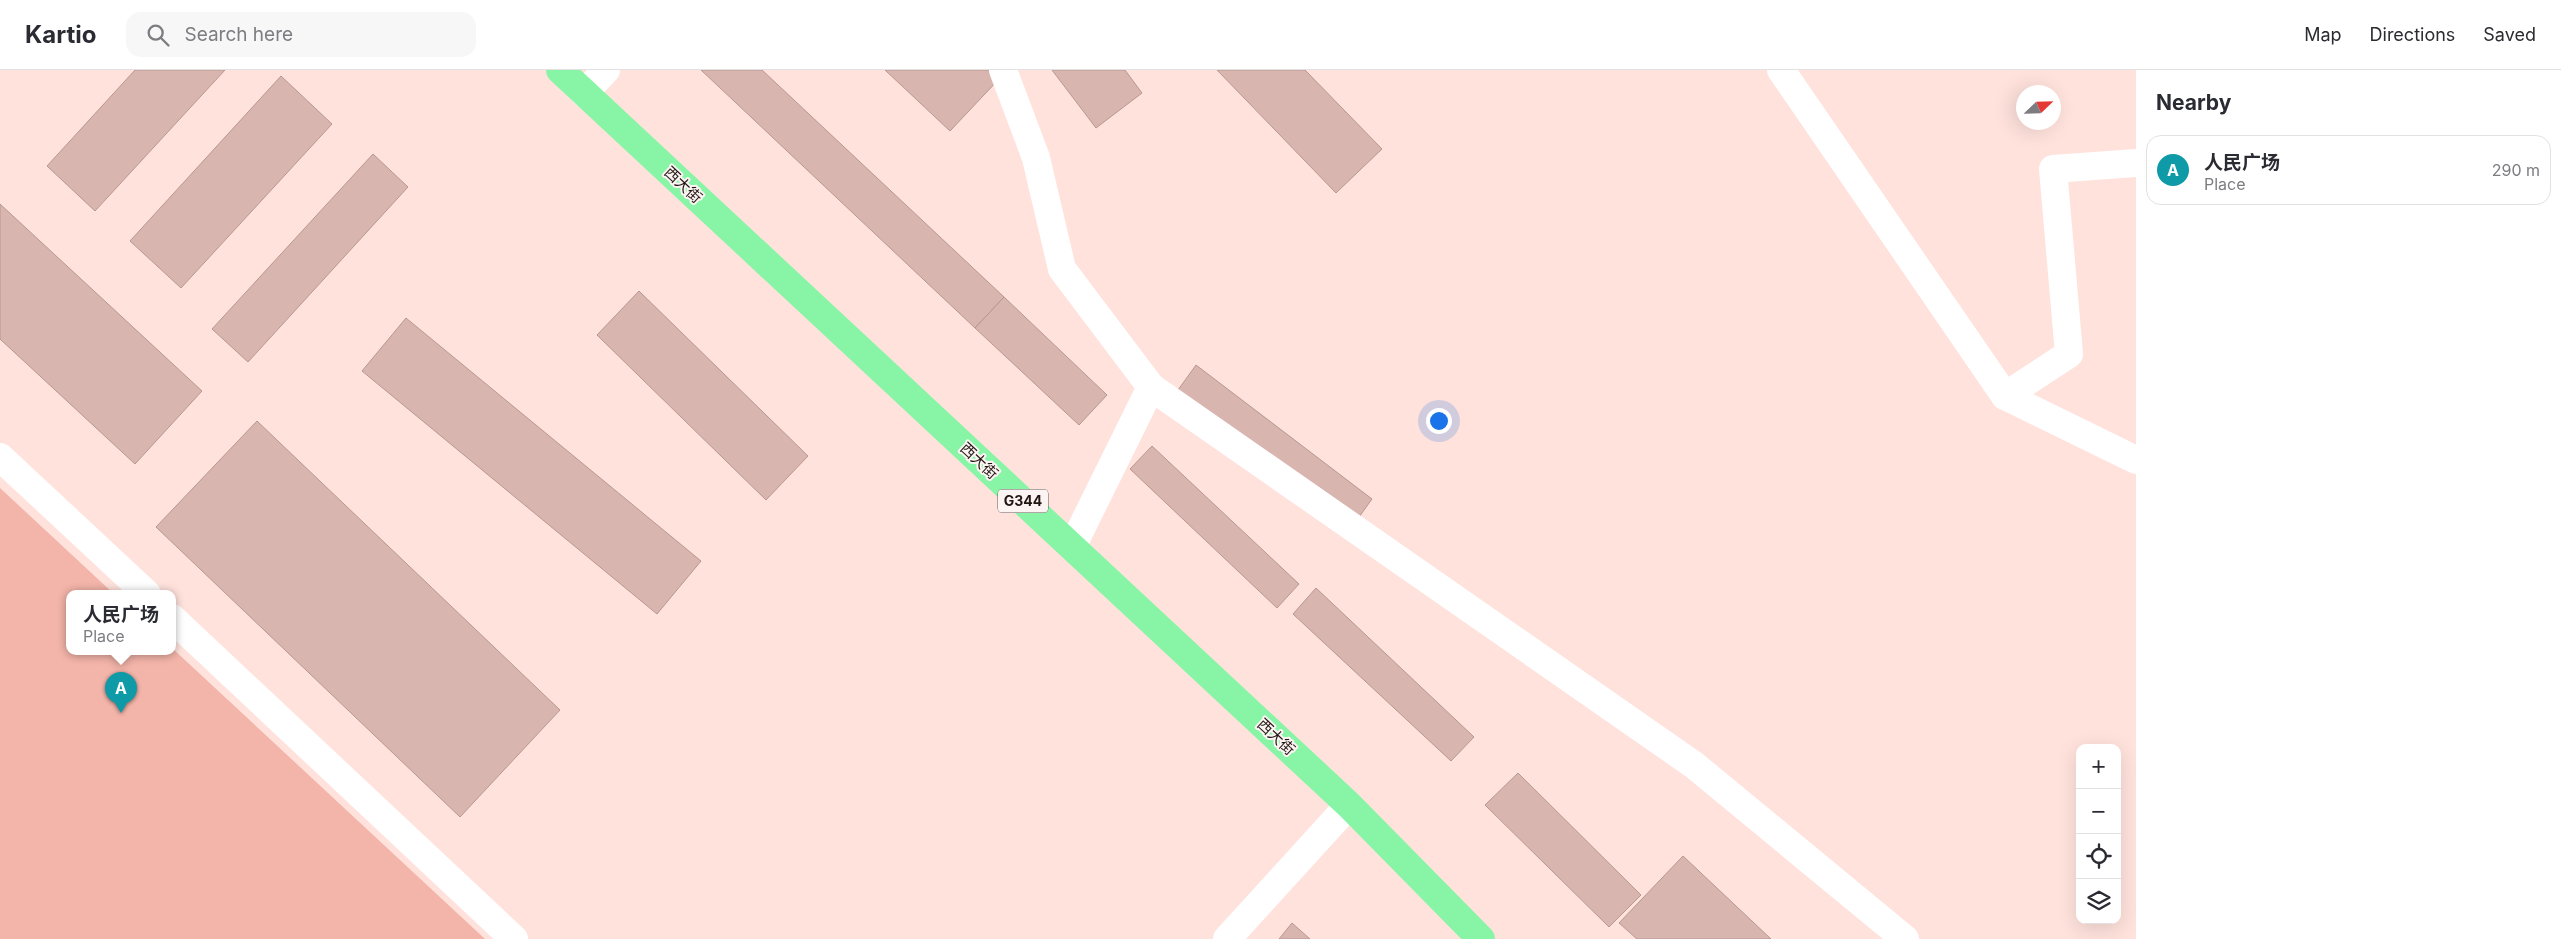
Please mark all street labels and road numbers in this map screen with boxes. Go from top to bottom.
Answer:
street label: 西大街 [660,162,706,207]
street label: 西大街 [956,438,1002,483]
road number: G344 [998,490,1048,512]
street label: 西大街 [1253,714,1299,759]

